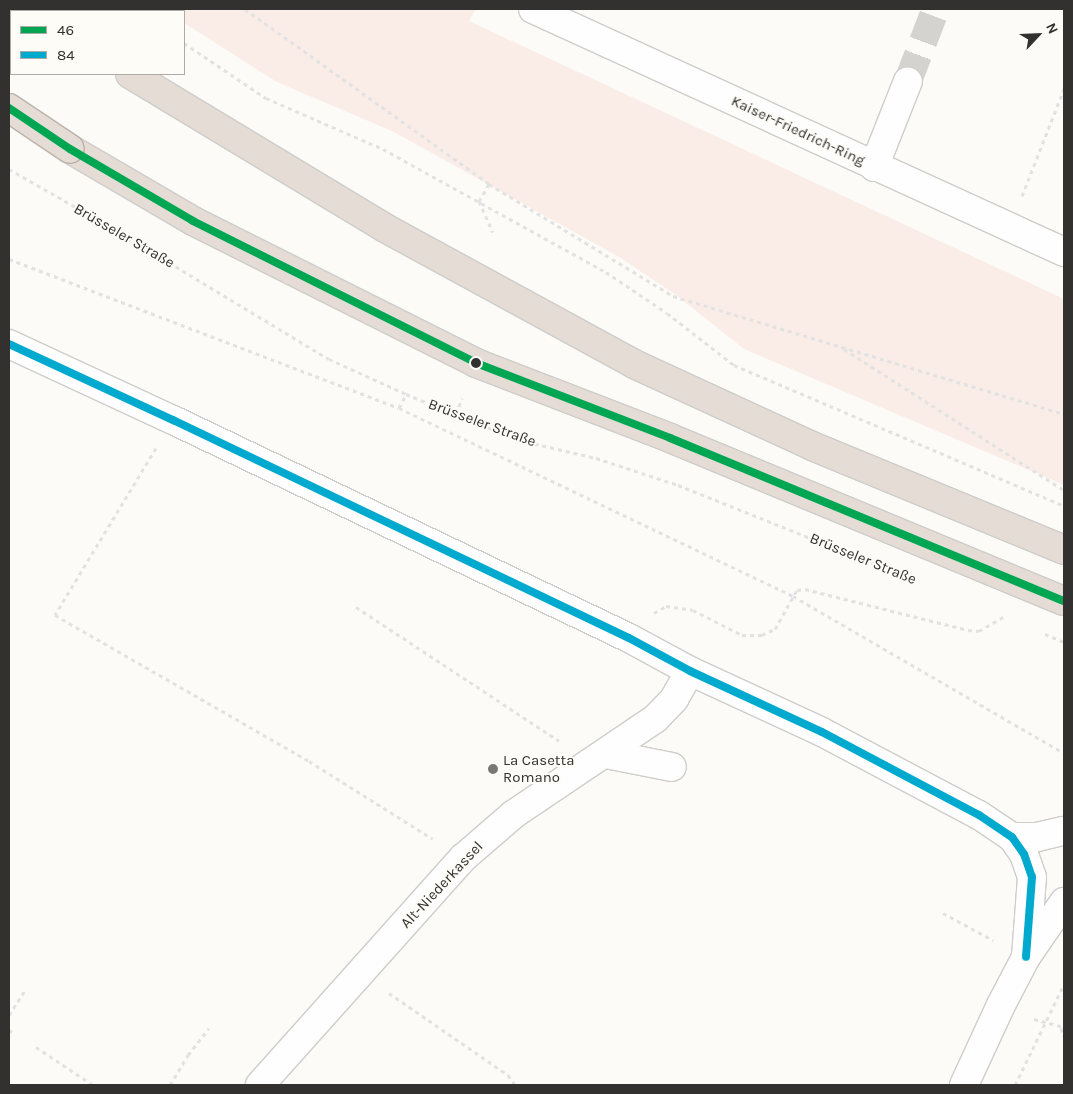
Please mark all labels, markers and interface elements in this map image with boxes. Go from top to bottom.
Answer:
legend [10,10,185,75]
north arrow [1013,10,1063,60]
text: N [1042,20,1062,37]
text: 46 [57,21,74,39]
text: 84 [57,46,75,64]
street label: Kaiser-Friedrich-Ring [728,92,868,170]
street label: Brüsseler Straße [70,200,178,272]
unlabelled marker [471,358,481,368]
street label: Brüsseler Straße [426,395,538,451]
street label: Brüsseler Straße [807,529,919,589]
place label: La Casetta Romano [503,751,574,786]
marker: La Casetta Romano [487,763,499,775]
street label: Alt-Niederkassel [397,838,487,932]

